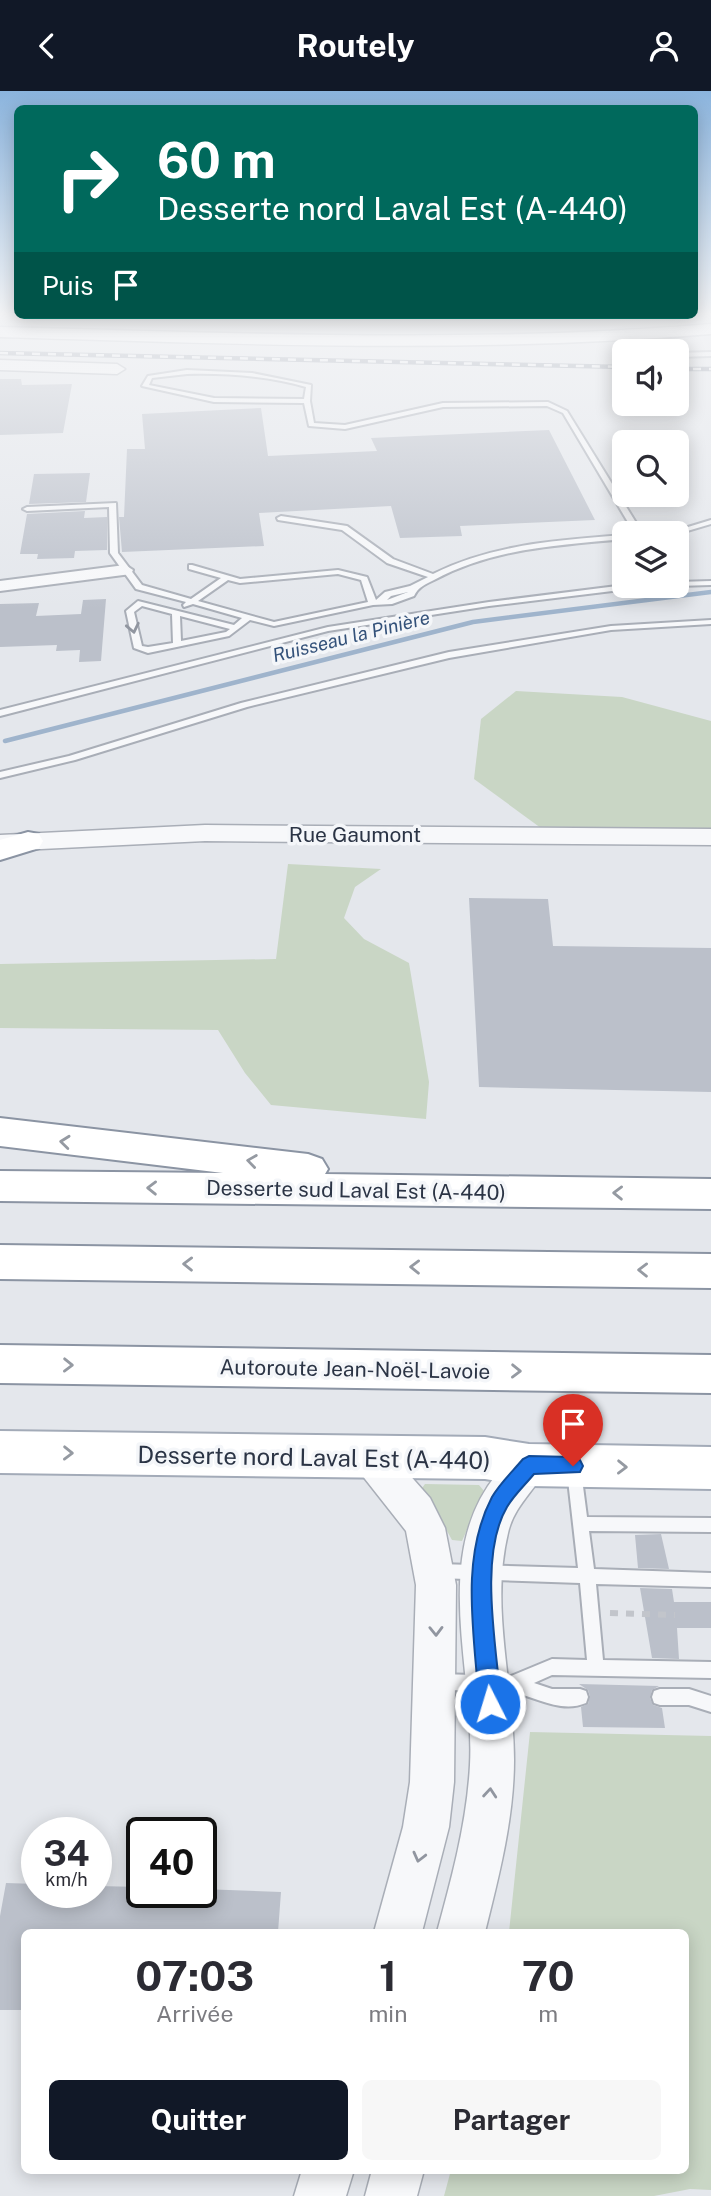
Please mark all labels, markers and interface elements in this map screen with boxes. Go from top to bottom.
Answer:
icon: back [28,27,66,65]
text: Routely [297,27,415,64]
icon: person [645,27,683,65]
text: 60 m [157,131,276,189]
icon: right [42,133,133,224]
text: Desserte nord Laval Est (A-440) [157,190,628,227]
icon: arrive [107,266,145,304]
text: Puis [42,270,93,301]
map controls [612,339,689,598]
button: sound [612,339,689,416]
button: search [612,430,689,507]
button: layers [612,521,689,598]
water label: Ruisseau la Pinière [270,606,432,666]
one-way arrow [125,622,140,634]
street label: Rue Gaumont [289,822,421,847]
one-way arrow [60,1134,71,1149]
one-way arrow [247,1154,258,1169]
street label: Desserte sud Laval Est (A-440) [206,1175,506,1205]
one-way arrow [147,1180,157,1196]
one-way arrow [613,1185,623,1201]
one-way arrow [182,1256,193,1272]
one-way arrow [410,1259,420,1275]
one-way arrow [637,1262,648,1278]
street label: Autoroute Jean-Noël-Lavoie [219,1354,491,1384]
one-way arrow [63,1357,74,1373]
one-way arrow [511,1363,522,1379]
pin [543,1394,603,1466]
icon: arrive [554,1405,592,1443]
street label: Desserte nord Laval Est (A-440) [137,1440,491,1474]
one-way arrow [63,1445,74,1461]
one-way arrow [617,1459,628,1475]
one-way arrow [428,1626,444,1637]
position arrow [453,1667,527,1741]
one-way arrow [482,1788,497,1799]
speed limit sign: 40 [126,1817,217,1908]
text: 34 [43,1833,90,1874]
one-way arrow [413,1851,427,1863]
text: km/h [45,1869,88,1890]
text: 07:03 [135,1951,254,2000]
text: 1 [379,1951,397,2000]
text: 70 [522,1951,575,2000]
text: Arrivée [156,2000,233,2027]
text: min [368,2000,407,2027]
text: m [538,2000,558,2027]
button: Quitter [49,2080,348,2160]
button: Partager [362,2080,661,2160]

